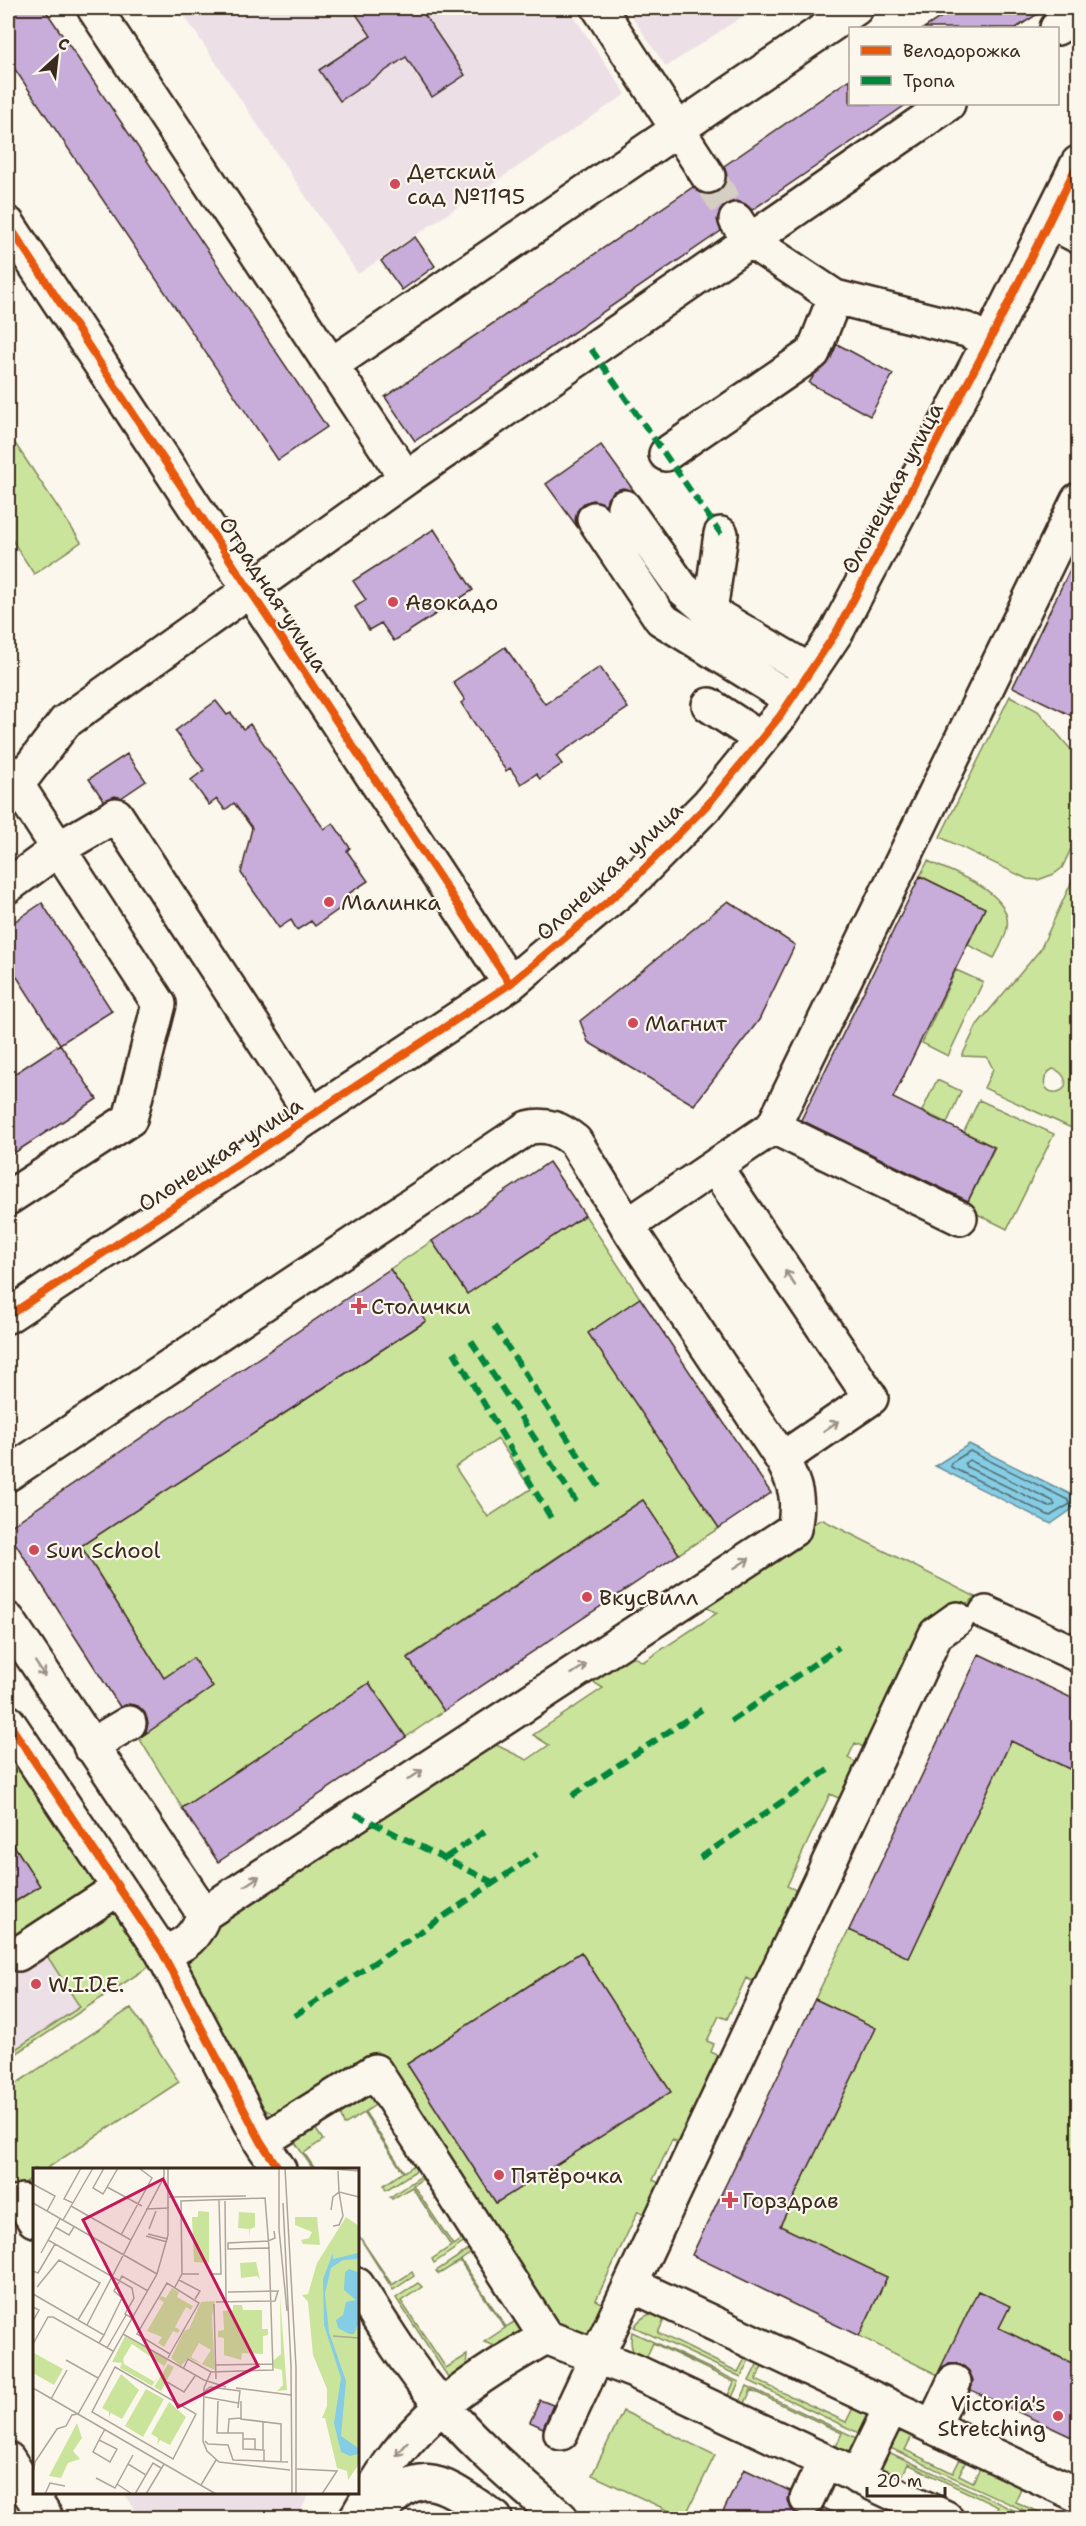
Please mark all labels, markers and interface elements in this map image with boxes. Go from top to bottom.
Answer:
north arrow [27,27,87,87]
legend [849,27,1059,105]
text: С [54,32,73,56]
text: Велодорожка [903,39,1021,63]
text: Тропа [903,69,955,93]
place label: Детский сад №1195 [407,157,525,211]
marker: Детский сад №1195 [388,177,402,191]
street label: Олонецкая улица [835,397,950,579]
street label: Отрадная улица [212,511,335,678]
place label: Авокадо [405,588,498,617]
marker: Авокадо [386,595,400,609]
street label: Олонецкая улица [530,796,689,947]
place label: Малинка [341,888,441,917]
marker: Малинка [322,895,336,909]
place label: Магнит [645,1009,728,1038]
marker: Магнит [626,1016,640,1030]
street label: Олонецкая улица [132,1090,308,1218]
one-way arrow [784,1270,796,1286]
place label: Столички [371,1292,471,1321]
marker: Столички [352,1299,366,1313]
one-way arrow [822,1419,839,1432]
place label: Sun School [46,1536,161,1565]
marker: Sun School [27,1543,41,1557]
one-way arrow [734,1556,751,1569]
place label: ВкусВилл [599,1583,698,1612]
marker: ВкусВилл [580,1590,594,1604]
one-way arrow [33,1660,46,1677]
one-way arrow [570,1662,587,1675]
one-way arrow [406,1768,423,1780]
one-way arrow [243,1875,259,1887]
place label: W.I.D.E. [48,1970,124,1999]
marker: W.I.D.E. [29,1977,43,1991]
place label: Пятёрочка [511,2161,623,2190]
inset map [33,2168,358,2493]
marker: Пятёрочка [492,2168,506,2182]
place label: Горздрав [742,2186,839,2215]
marker: Горздрав [723,2193,737,2207]
place label: Victoria's Stretching [938,2389,1046,2443]
marker: Victoria's Stretching [1051,2409,1065,2423]
one-way arrow [396,2440,409,2456]
scale bar [867,2460,945,2498]
text: 20 m [876,2469,922,2493]

